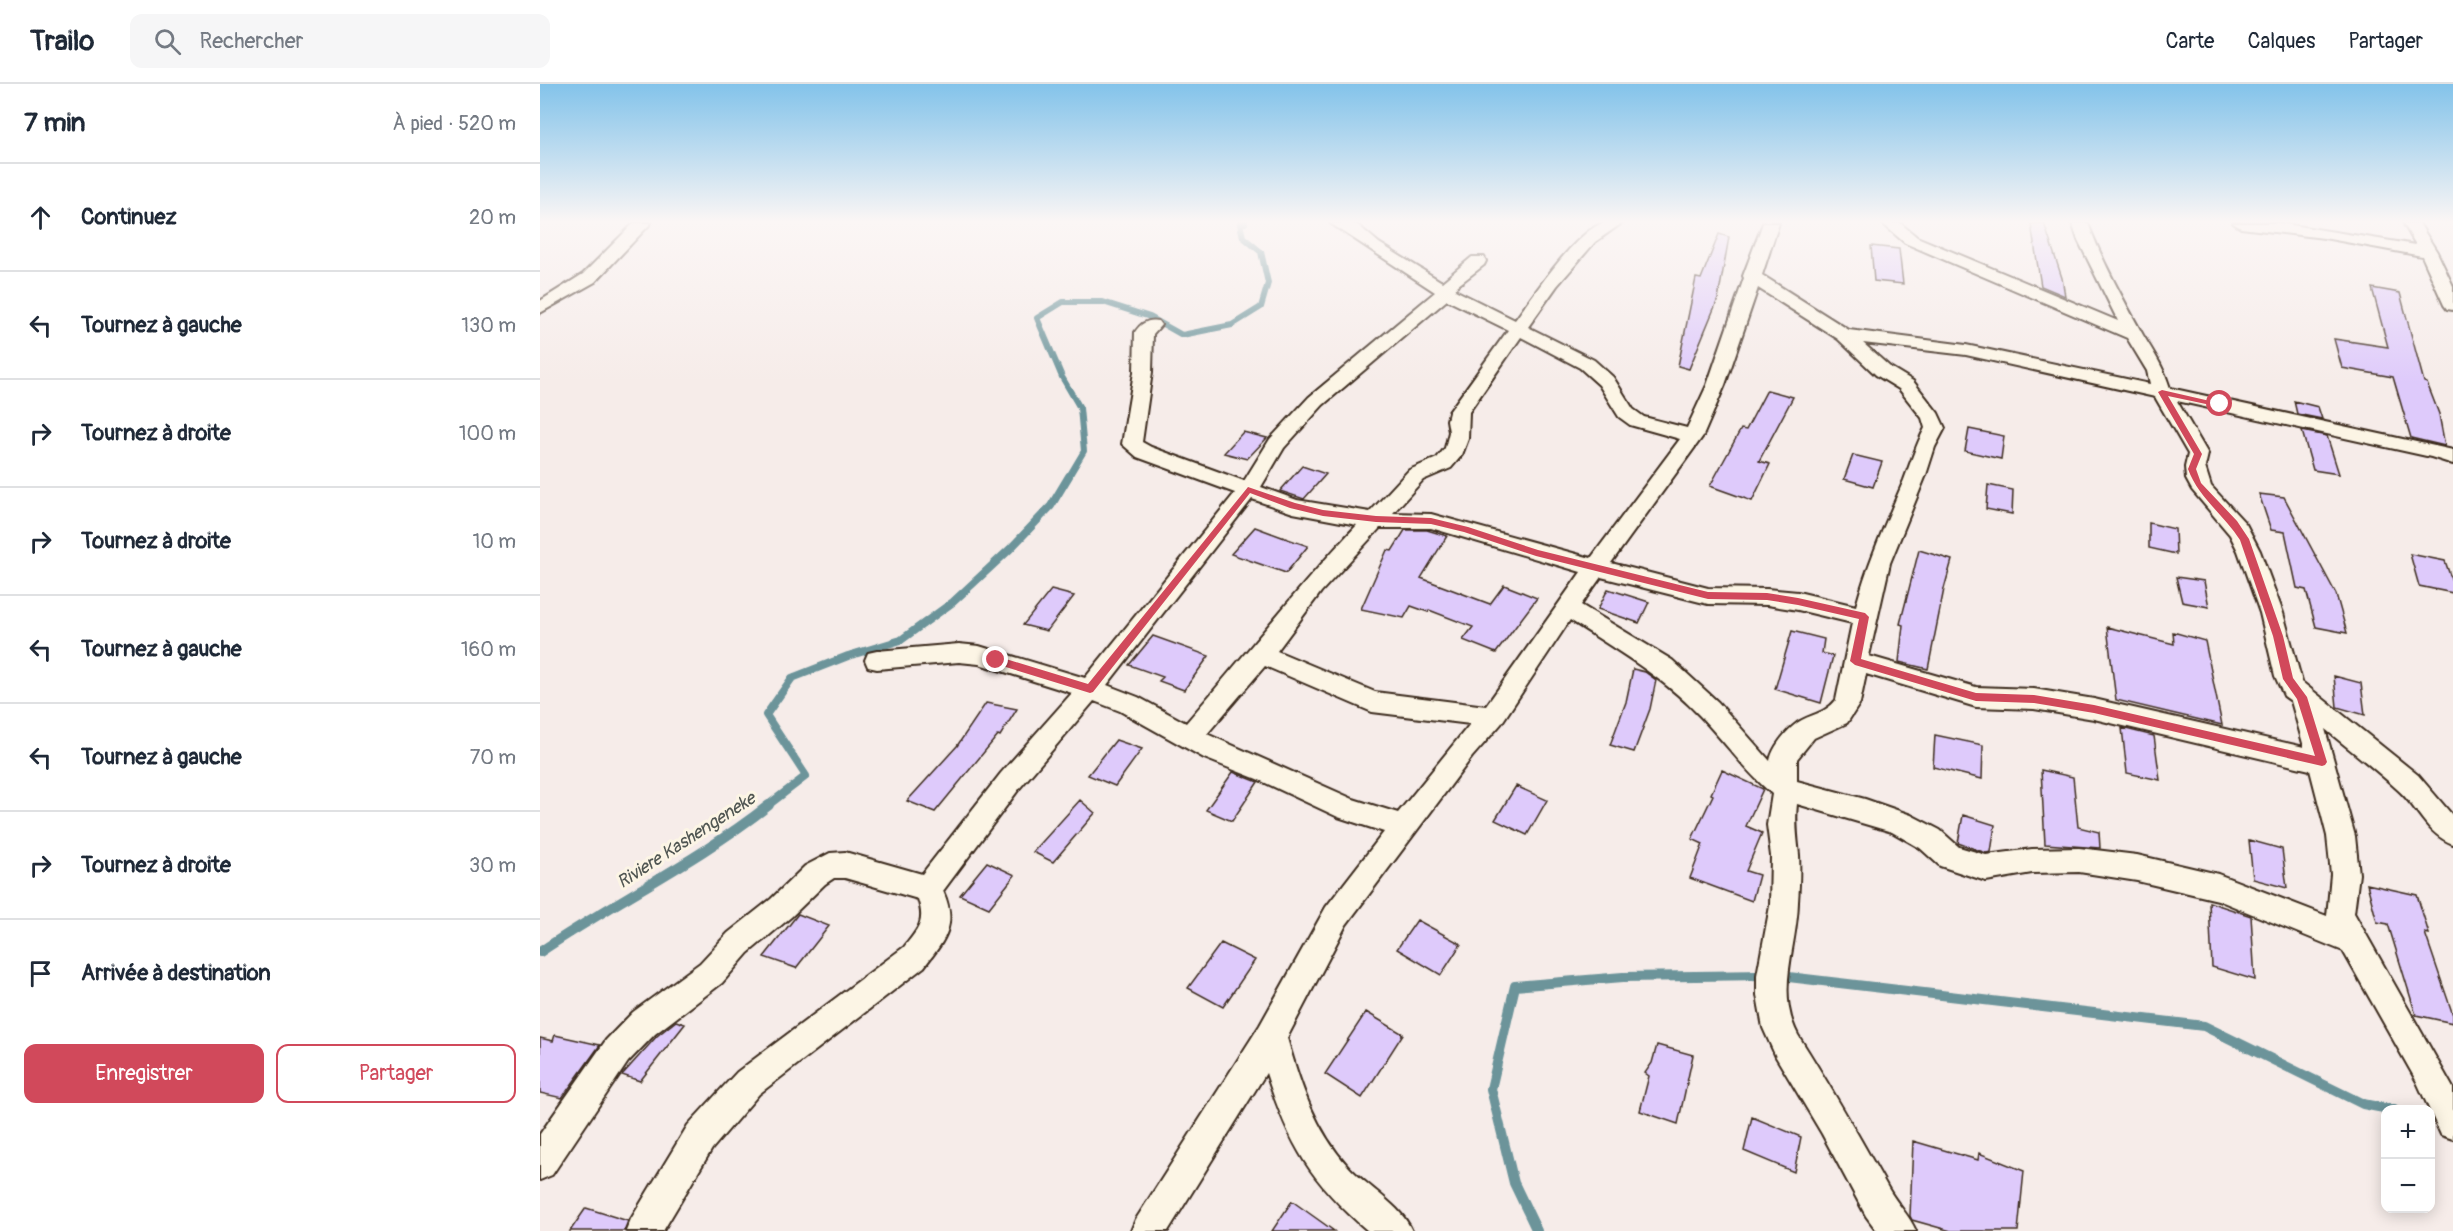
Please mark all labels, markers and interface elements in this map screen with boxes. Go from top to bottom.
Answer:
search box [130,14,550,68]
text: Trailo [30,24,94,59]
icon: search [151,25,184,58]
text: Rechercher [199,27,303,55]
text: Carte [2165,28,2214,55]
text: Calques [2247,28,2315,55]
text: Partager [2348,28,2423,55]
text: 7 min [24,107,86,139]
text: À pied · 520 m [393,111,516,136]
icon: ahead [24,201,57,234]
text: Continuez [81,203,177,231]
text: 20 m [469,205,516,230]
icon: left [24,309,57,342]
text: Tournez à gauche [81,311,242,339]
text: 130 m [461,313,516,338]
route start [2206,390,2232,416]
icon: right [24,417,57,450]
text: Tournez à droite [81,419,231,447]
text: 100 m [459,421,516,446]
icon: right [24,525,57,558]
text: Tournez à droite [81,527,231,555]
text: 10 m [472,529,516,554]
icon: left [24,633,57,666]
text: Tournez à gauche [81,635,242,663]
text: 160 m [461,637,516,662]
route end [982,646,1008,672]
icon: left [24,741,57,774]
text: Tournez à gauche [81,743,242,771]
text: 70 m [470,745,516,770]
water label: Riviere Kashengeneke [613,786,762,894]
icon: right [24,849,57,882]
text: Tournez à droite [81,851,231,879]
text: 30 m [469,853,516,878]
icon: arrive [24,957,57,990]
text: Arrivée à destination [81,959,271,987]
button: Enregistrer [24,1044,264,1103]
button: Partager [276,1044,516,1103]
map controls [2381,1105,2435,1213]
button: + [2381,1105,2435,1159]
button: − [2381,1159,2435,1213]

